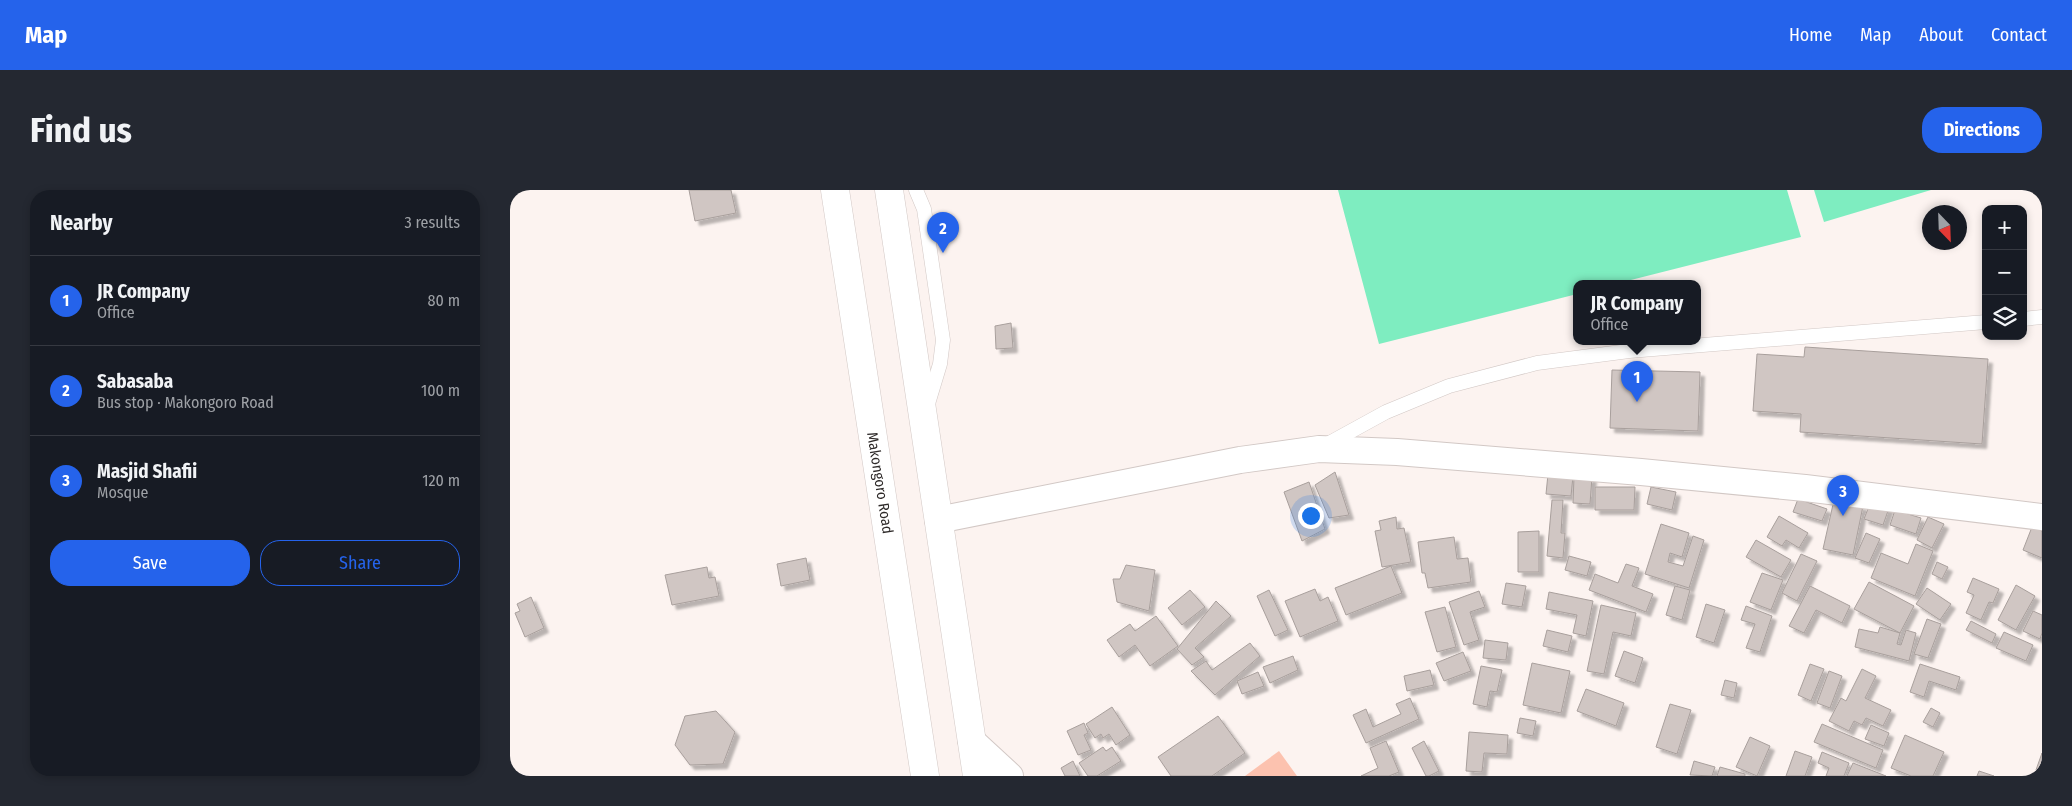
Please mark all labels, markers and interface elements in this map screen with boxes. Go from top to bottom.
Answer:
text: Map [25,21,67,49]
text: Home [1789,24,1832,46]
text: Map [1860,24,1891,46]
text: About [1919,24,1963,46]
text: Contact [1991,24,2047,46]
button: Directions [1922,107,2042,153]
text: Find us [30,109,132,151]
north arrow [1922,205,1967,250]
map controls [1982,205,2027,340]
button: + [1982,205,2027,250]
text: Nearby [50,210,112,236]
pin: 2 [927,212,959,253]
text: 3 results [404,213,460,232]
button: − [1982,250,2027,295]
text: JR Company [97,280,190,303]
popup [1573,280,1701,345]
text: 1 [63,291,69,310]
text: 80 m [428,291,460,310]
text: JR Company [1591,292,1683,315]
button: layers [1982,295,2027,340]
text: Office [97,303,135,322]
text: Office [1591,315,1628,334]
pin: 1 [1621,361,1653,402]
text: Sabasaba [97,370,173,393]
text: 2 [62,381,70,400]
text: 100 m [421,381,460,400]
text: Bus stop · Makongoro Road [97,393,274,412]
street label: Makongoro Road [863,431,897,535]
text: Masjid Shafii [97,460,197,483]
text: 3 [62,471,70,490]
text: 120 m [422,471,460,490]
pin: 3 [1827,475,1859,516]
text: Mosque [97,483,148,502]
your location [1298,503,1324,529]
button: Save [50,540,250,586]
button: Share [260,540,460,586]

